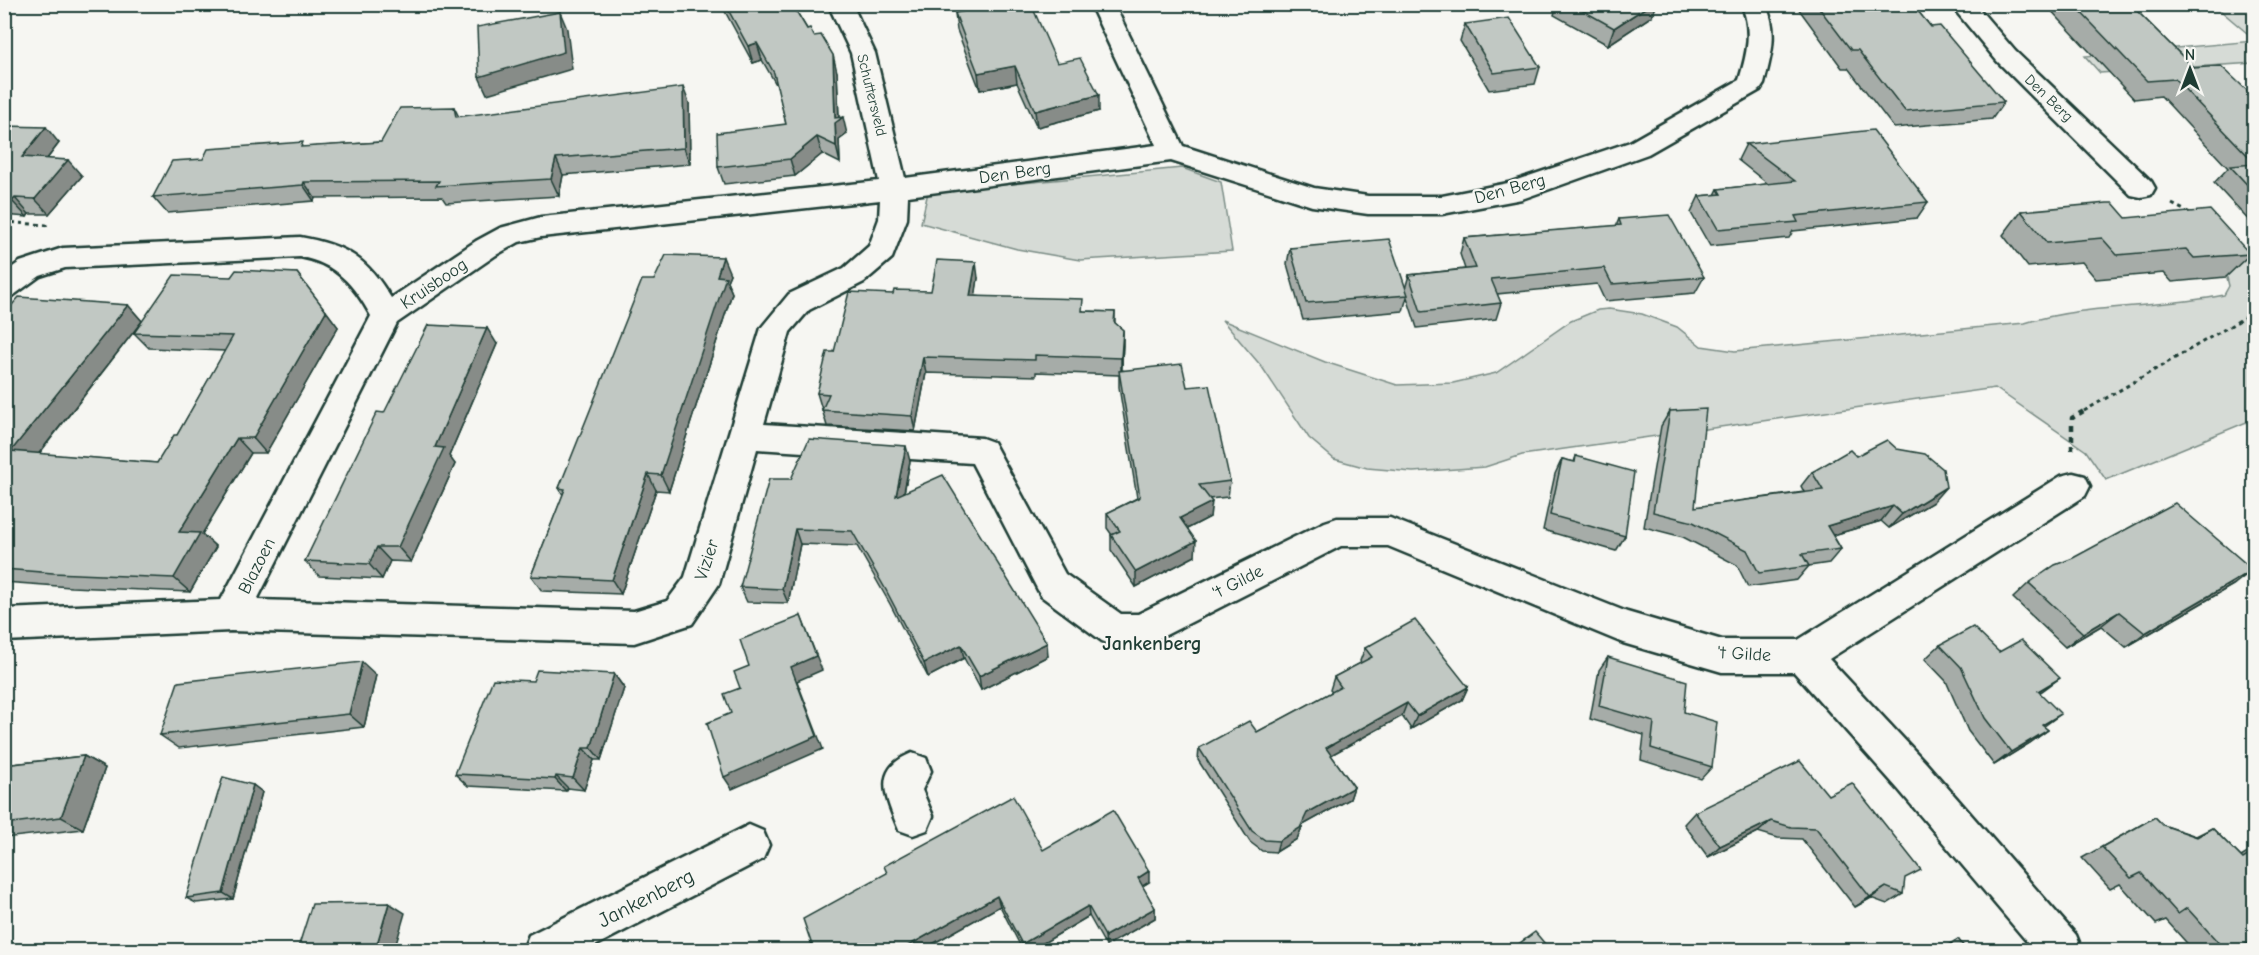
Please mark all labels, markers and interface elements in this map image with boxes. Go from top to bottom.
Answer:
north arrow [2160,39,2220,99]
text: N [2185,46,2195,64]
street label: Schuttersveld [853,52,891,138]
street label: Den Berg [2021,71,2077,125]
street label: Den Berg [978,158,1052,188]
street label: Den Berg [1472,169,1548,209]
street label: Kruisboog [397,254,471,314]
street label: Blazoen [234,534,280,598]
street label: Vizier [691,536,724,583]
street label: 't Gilde [1209,560,1267,604]
district label: Jankenberg [1102,632,1202,655]
street label: 't Gilde [1716,642,1772,666]
street label: Jankenberg [594,864,698,932]

